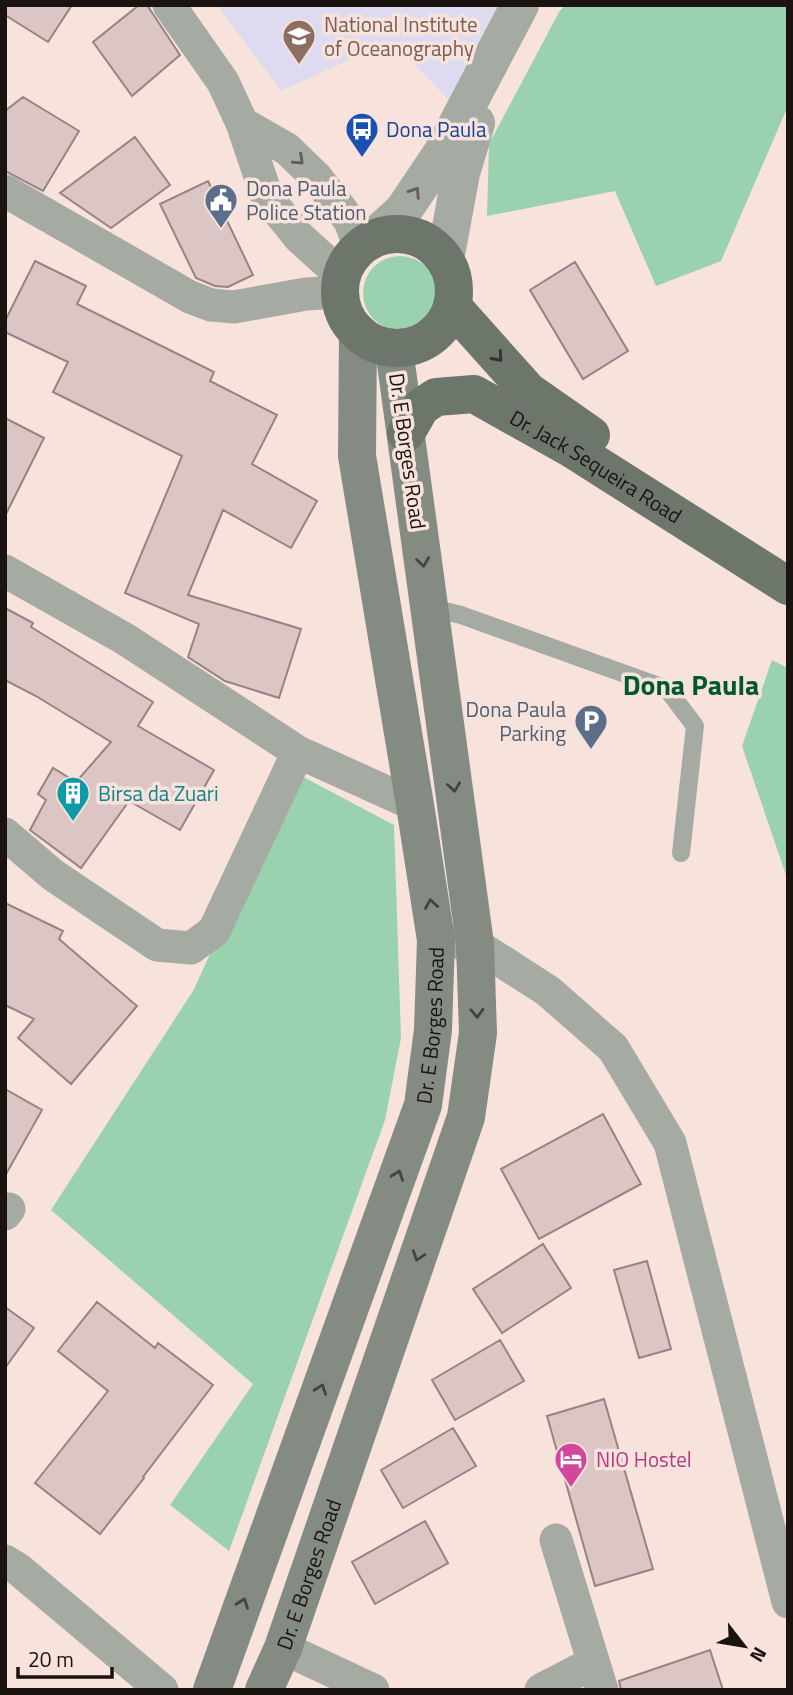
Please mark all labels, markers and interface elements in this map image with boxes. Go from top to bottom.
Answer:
place label: National Institute of Oceanography [324,8,478,64]
school or university icon: National Institute of Oceanography [280,17,318,66]
bus stop icon: Dona Paula [343,110,381,159]
place label: Dona Paula [386,113,487,145]
one-way arrow [291,152,304,165]
place label: Dona Paula Police Station [246,172,367,228]
public building icon: Dona Paula Police Station [202,181,240,230]
one-way arrow [407,187,420,200]
one-way arrow [490,349,502,362]
street label: Dr. E Borges Road [381,371,435,531]
street label: Dr. Jack Sequeira Road [504,401,688,531]
one-way arrow [416,556,431,568]
district label: Dona Paula [623,663,759,706]
place label: Dona Paula Parking [466,693,566,749]
parking icon: Dona Paula Parking [572,702,610,751]
building icon: Birsa da Zuari [54,774,92,823]
place label: Birsa da Zuari [98,777,219,809]
one-way arrow [446,781,461,793]
one-way arrow [424,898,439,910]
street label: Dr. E Borges Road [407,946,452,1106]
one-way arrow [470,1008,485,1019]
one-way arrow [390,1169,404,1181]
one-way arrow [412,1250,426,1262]
one-way arrow [312,1383,326,1395]
hotel icon: NIO Hostel [552,1440,590,1489]
place label: NIO Hostel [596,1443,692,1475]
street label: Dr. E Borges Road [268,1495,349,1654]
one-way arrow [235,1597,249,1609]
north arrow [709,1611,779,1681]
scale bar [18,1636,112,1680]
text: N [743,1642,775,1668]
text: 20 m [28,1643,74,1675]

